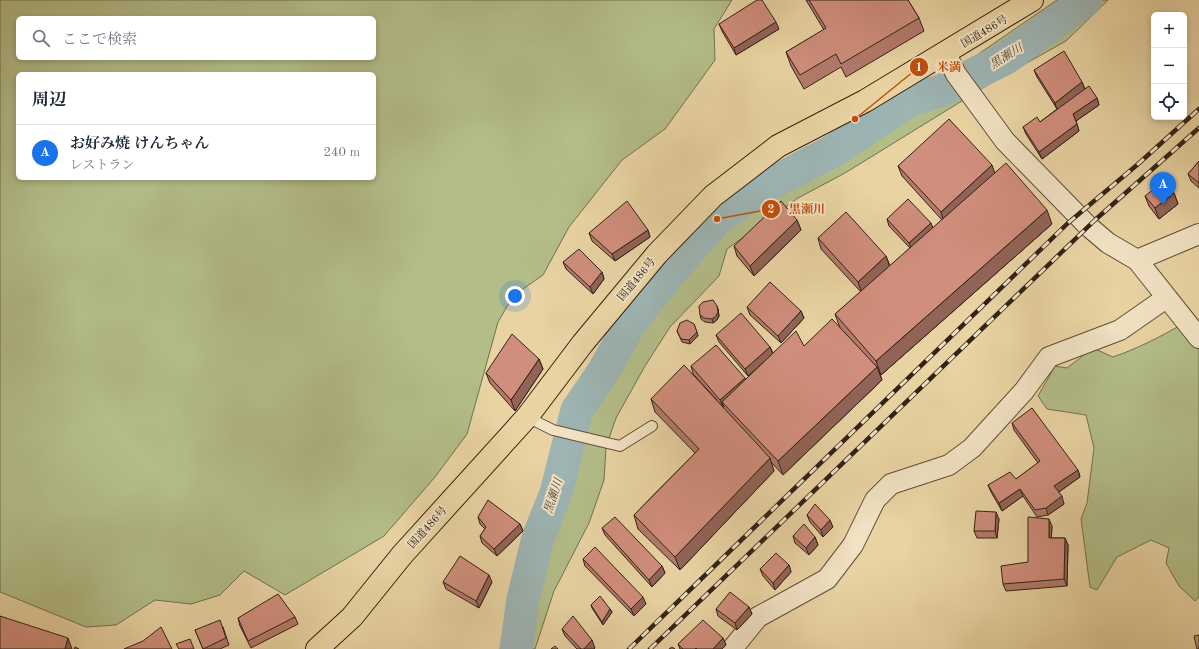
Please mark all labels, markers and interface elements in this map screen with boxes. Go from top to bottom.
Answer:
street label: 国道486号 [959,12,1010,50]
map controls [1151,12,1187,120]
button: + [1151,12,1187,48]
search box [16,16,376,60]
icon: search [30,27,52,49]
text: ここで検索 [62,33,137,48]
water label: 黒瀬川 [987,39,1027,71]
button: − [1151,48,1187,84]
callout: 米満 [909,55,969,79]
text: 米満 [937,60,961,74]
text: 1 [916,62,922,74]
button: locate [1151,84,1187,120]
text: 周辺 [32,92,66,109]
text: お好み焼 けんちゃん [70,137,209,152]
text: A [40,146,50,159]
text: 240 m [323,146,360,159]
text: レストラン [70,159,135,172]
pin: A [1150,172,1176,205]
callout: 黒瀬川 [761,197,833,221]
text: 黒瀬川 [789,202,825,216]
text: 2 [768,204,775,216]
street label: 国道486号 [615,255,658,303]
your location [505,286,525,306]
water label: 黒瀬川 [541,475,566,515]
street label: 国道486号 [405,504,450,551]

